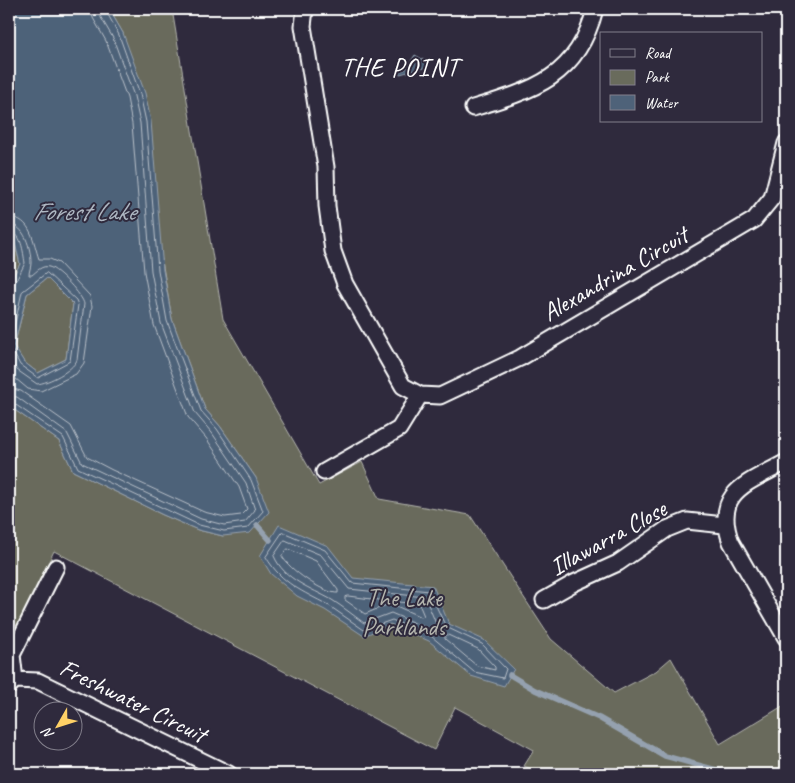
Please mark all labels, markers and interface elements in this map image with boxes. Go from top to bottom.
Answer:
legend [600,32,762,122]
text: Road [645,44,672,63]
district label: THE POINT [341,51,463,84]
text: Park [645,68,670,87]
text: Water [645,94,679,113]
water label: Forest Lake [33,195,140,228]
street label: Alexandrina Circuit [536,218,697,329]
street label: Illawarra Close [544,492,674,583]
park label: The Lake Parklands [362,582,448,643]
street label: Freshwater Circuit [55,652,215,752]
north arrow [32,700,82,750]
text: N [37,723,58,743]

